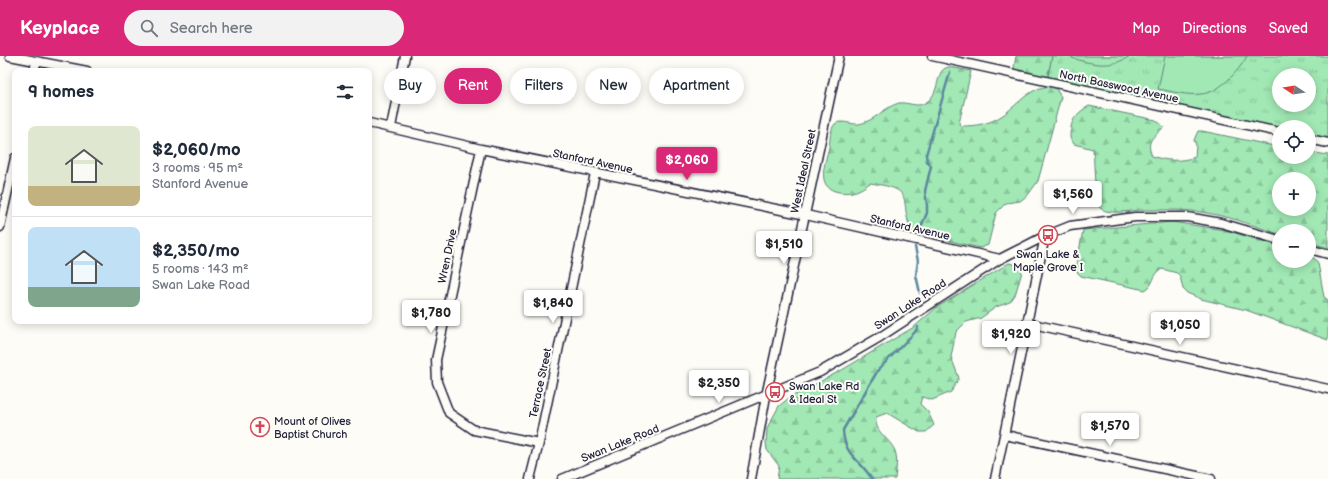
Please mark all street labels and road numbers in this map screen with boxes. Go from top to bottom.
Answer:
street label: North Basswood Avenue [1058,67,1180,106]
street label: West Ideal Street [788,127,819,214]
street label: Stanford Avenue [552,147,635,176]
street label: Stanford Avenue [869,212,951,243]
street label: Wren Drive [435,227,460,285]
street label: Swan Lake Road [872,276,949,332]
street label: Terrace Street [527,346,554,419]
street label: Swan Lake Road [579,422,661,465]

